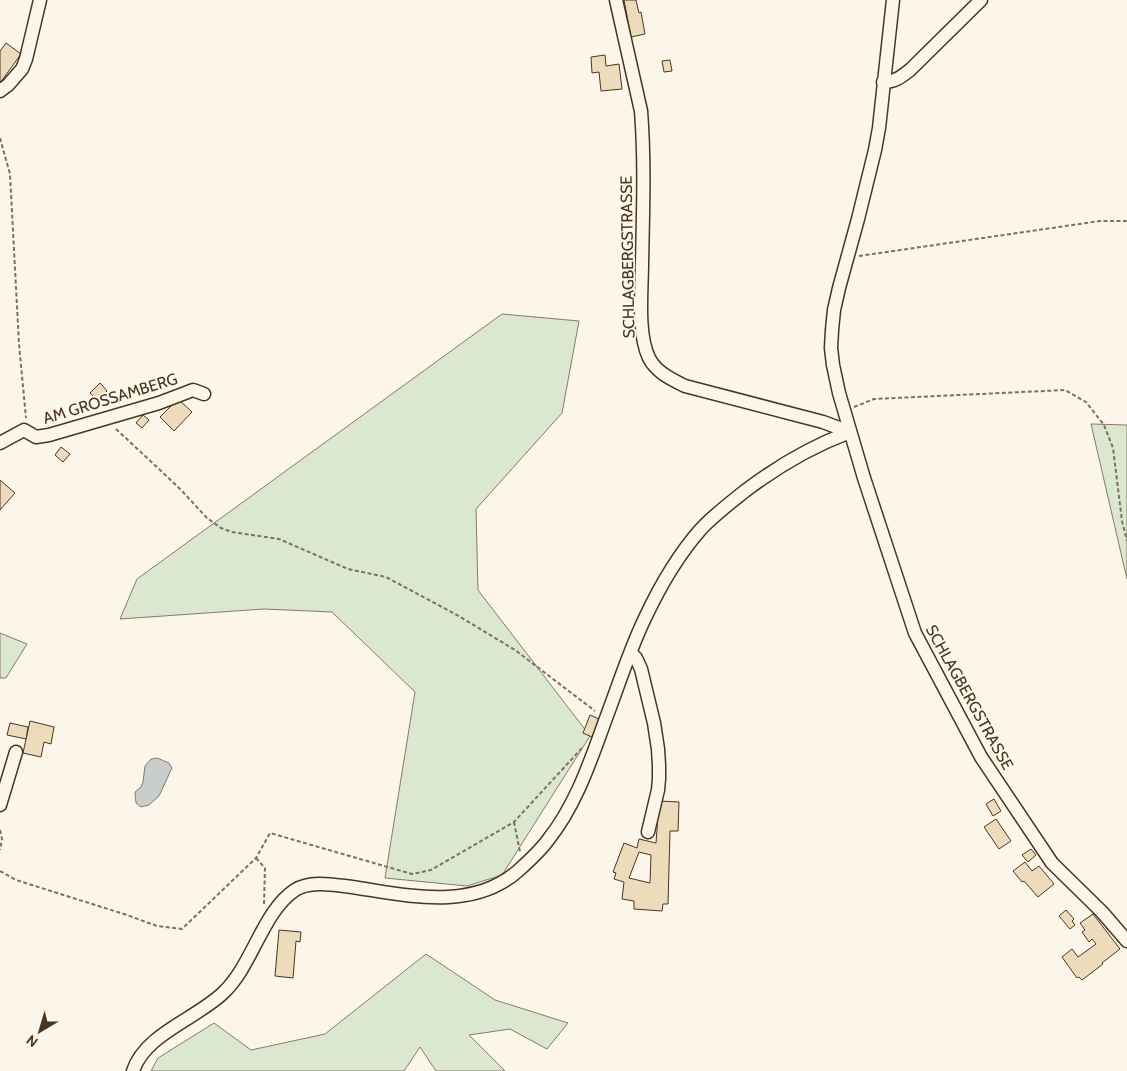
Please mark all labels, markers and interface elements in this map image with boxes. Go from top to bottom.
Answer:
street label: SCHLAGBERGSTRASSE [617,175,638,338]
street label: AM GROSSAMBERG [41,369,180,428]
street label: SCHLAGBERGSTRASSE [922,621,1017,773]
north arrow [15,1006,65,1056]
text: N [23,1031,41,1051]

